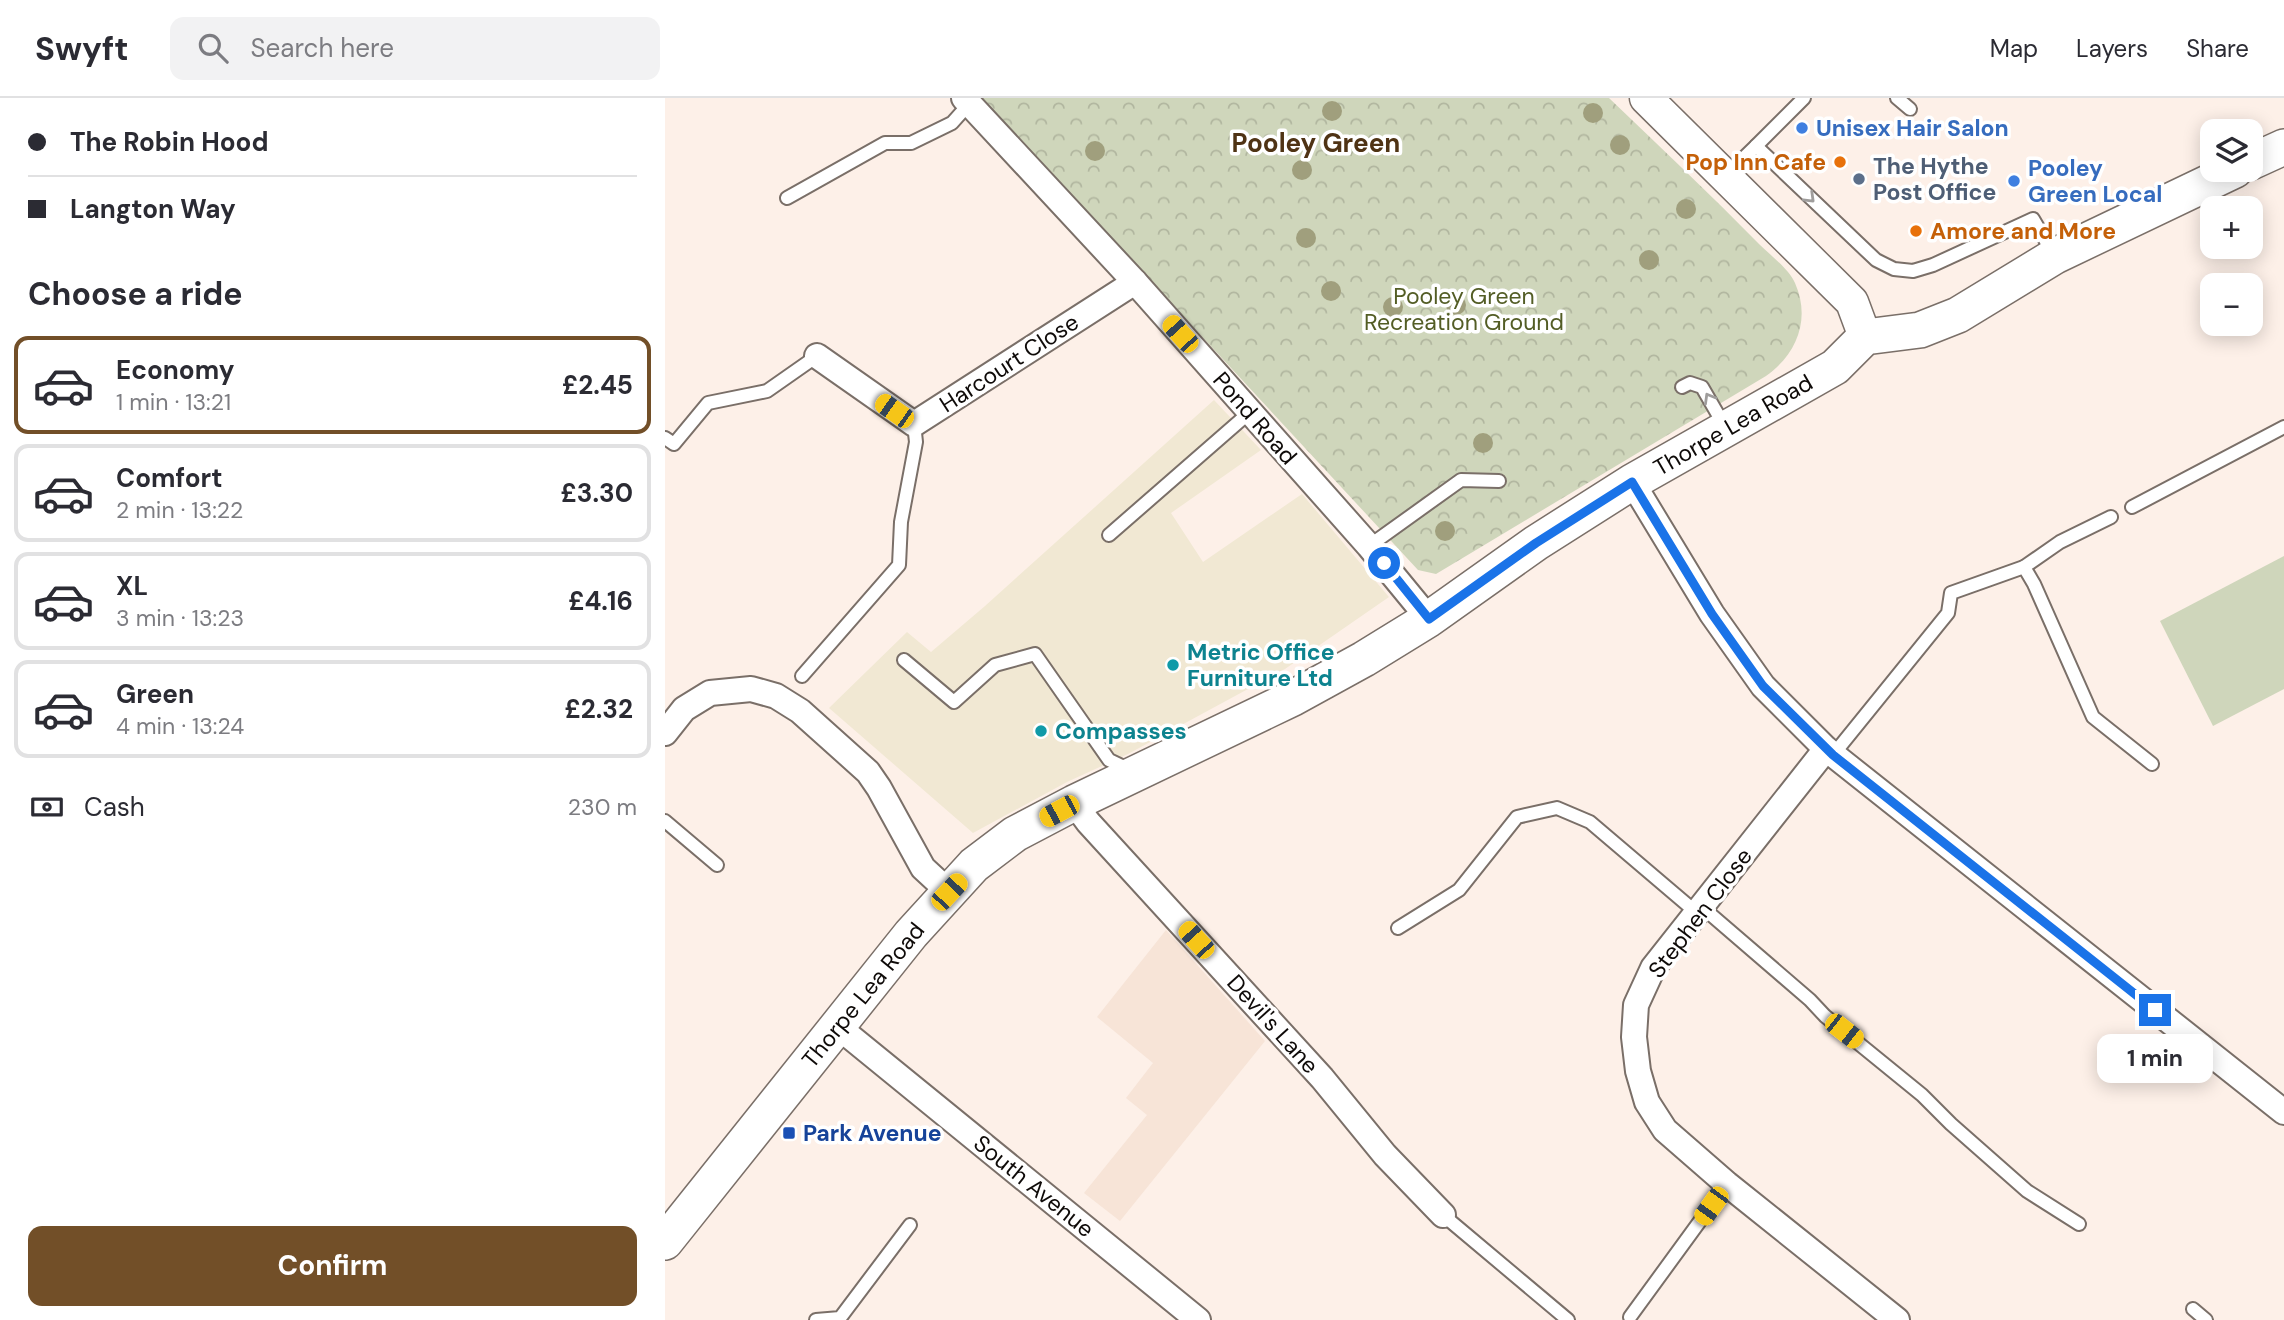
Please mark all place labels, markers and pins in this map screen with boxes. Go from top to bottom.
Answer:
place label: Unisex Hair Salon [1816,113,2009,143]
marker: Unisex Hair Salon [1794,120,1810,136]
place label: Pop Inn Cafe [1686,147,1826,177]
place label: The Hythe Post Office [1873,151,1996,207]
place label: Pooley Green Local [2028,153,2162,209]
marker: Pop Inn Cafe [1832,154,1848,170]
marker: The Hythe Post Office [1851,171,1867,187]
marker: Pooley Green Local [2006,173,2022,189]
place label: Amore and More [1930,216,2116,246]
marker: Amore and More [1908,223,1924,239]
place label: Metric Office Furniture Ltd [1187,637,1335,693]
marker: Metric Office Furniture Ltd [1165,657,1181,673]
place label: Compasses [1055,716,1187,746]
marker: Compasses [1033,723,1049,739]
place label: Park Avenue [803,1118,941,1148]
marker: Park Avenue [781,1125,797,1141]

